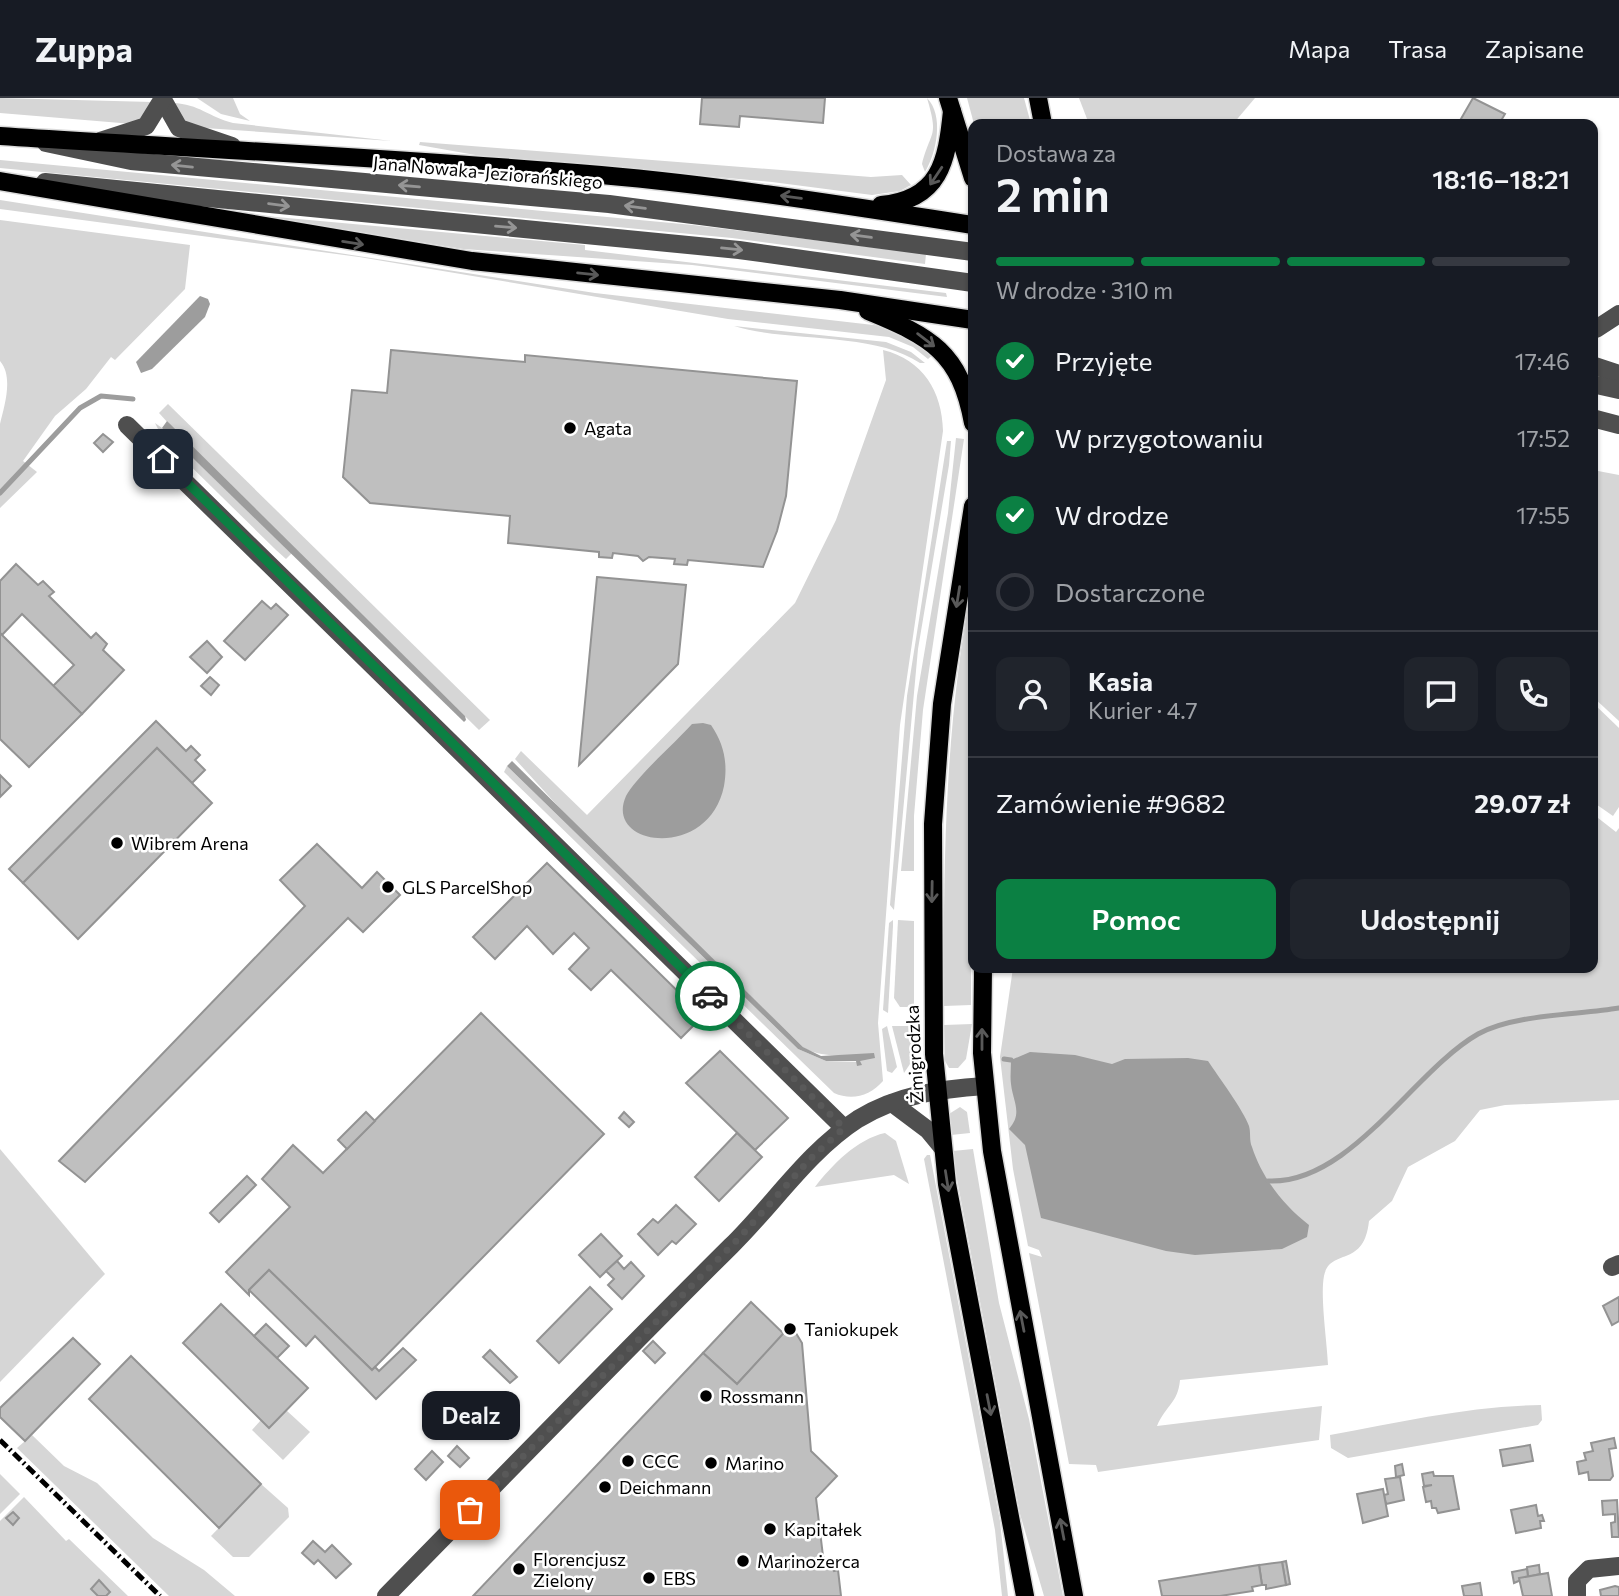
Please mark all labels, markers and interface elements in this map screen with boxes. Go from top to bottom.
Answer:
text: Zuppa [35,28,133,69]
text: Mapa [1288,34,1350,63]
text: Trasa [1388,34,1447,63]
text: Zapisane [1485,34,1584,63]
text: Dostawa za [996,139,1116,167]
street label: Jana Nowaka-Jeziorańskiego [372,151,604,193]
one-way arrow [171,159,194,172]
text: 18:16–18:21 [1432,163,1570,194]
text: 2 min [996,165,1110,221]
one-way arrow [928,166,943,185]
one-way arrow [398,179,420,192]
one-way arrow [780,190,803,203]
one-way arrow [267,199,290,212]
one-way arrow [624,201,647,214]
one-way arrow [494,221,516,234]
one-way arrow [850,229,873,242]
one-way arrow [341,237,364,250]
one-way arrow [720,243,743,256]
one-way arrow [576,267,599,280]
text: W drodze · 310 m [996,276,1173,304]
one-way arrow [916,332,935,347]
icon: check [996,342,1034,380]
text: Przyjęte [1055,345,1152,376]
text: 17:46 [1515,347,1570,375]
place label: Agata [584,417,632,439]
icon: check [996,419,1034,457]
marker: Agata [562,420,578,436]
text: W przygotowaniu [1055,422,1263,453]
text: 17:52 [1517,424,1570,452]
pin [133,429,193,489]
icon: home [144,440,182,478]
icon: check [996,496,1034,534]
text: W drodze [1055,499,1169,530]
text: 17:55 [1516,501,1570,529]
text: Dostarczone [1055,576,1205,607]
one-way arrow [951,585,964,608]
button: person [996,657,1070,731]
button: chat [1404,657,1478,731]
button: phone [1496,657,1570,731]
text: Kasia [1088,665,1153,696]
text: Kurier · 4.7 [1088,696,1198,724]
text: Zamówienie #9682 [996,787,1226,818]
text: 29.07 zł [1474,787,1570,818]
place label: Wibrem Arena [131,832,249,854]
marker: Wibrem Arena [109,835,125,851]
place label: GLS ParcelShop [402,876,532,898]
marker: GLS ParcelShop [380,879,396,895]
button: Pomoc [996,879,1276,959]
button: Udostępnij [1290,879,1570,959]
one-way arrow [925,880,938,903]
courier [675,961,745,1031]
icon: car [691,977,729,1015]
street label: Żmigrodzka [900,1004,928,1104]
one-way arrow [975,1028,989,1051]
one-way arrow [941,1170,954,1192]
one-way arrow [1015,1310,1028,1333]
place label: Taniokupek [804,1318,899,1340]
marker: Taniokupek [782,1321,798,1337]
place label: Rossmann [720,1385,804,1407]
marker: Rossmann [698,1388,714,1404]
callout: Dealz [421,1391,519,1440]
one-way arrow [983,1393,996,1416]
text: Dealz [442,1401,501,1429]
place label: CCC [642,1450,679,1472]
place label: Marino [725,1452,784,1474]
marker: CCC [620,1453,636,1469]
marker: Marino [703,1455,719,1471]
place label: Deichmann [619,1476,711,1498]
marker: Deichmann [597,1479,613,1495]
pin [440,1480,500,1540]
icon: bag [451,1491,489,1529]
place label: Kapitałek [784,1518,862,1540]
one-way arrow [1054,1518,1068,1541]
marker: Kapitałek [762,1521,778,1537]
place label: Florencjusz Zielony [533,1548,626,1591]
place label: Marinożerca [757,1550,860,1572]
marker: Marinożerca [735,1553,751,1569]
marker: Florencjusz Zielony [511,1561,527,1577]
place label: EBS [663,1567,696,1589]
marker: EBS [641,1570,657,1586]

